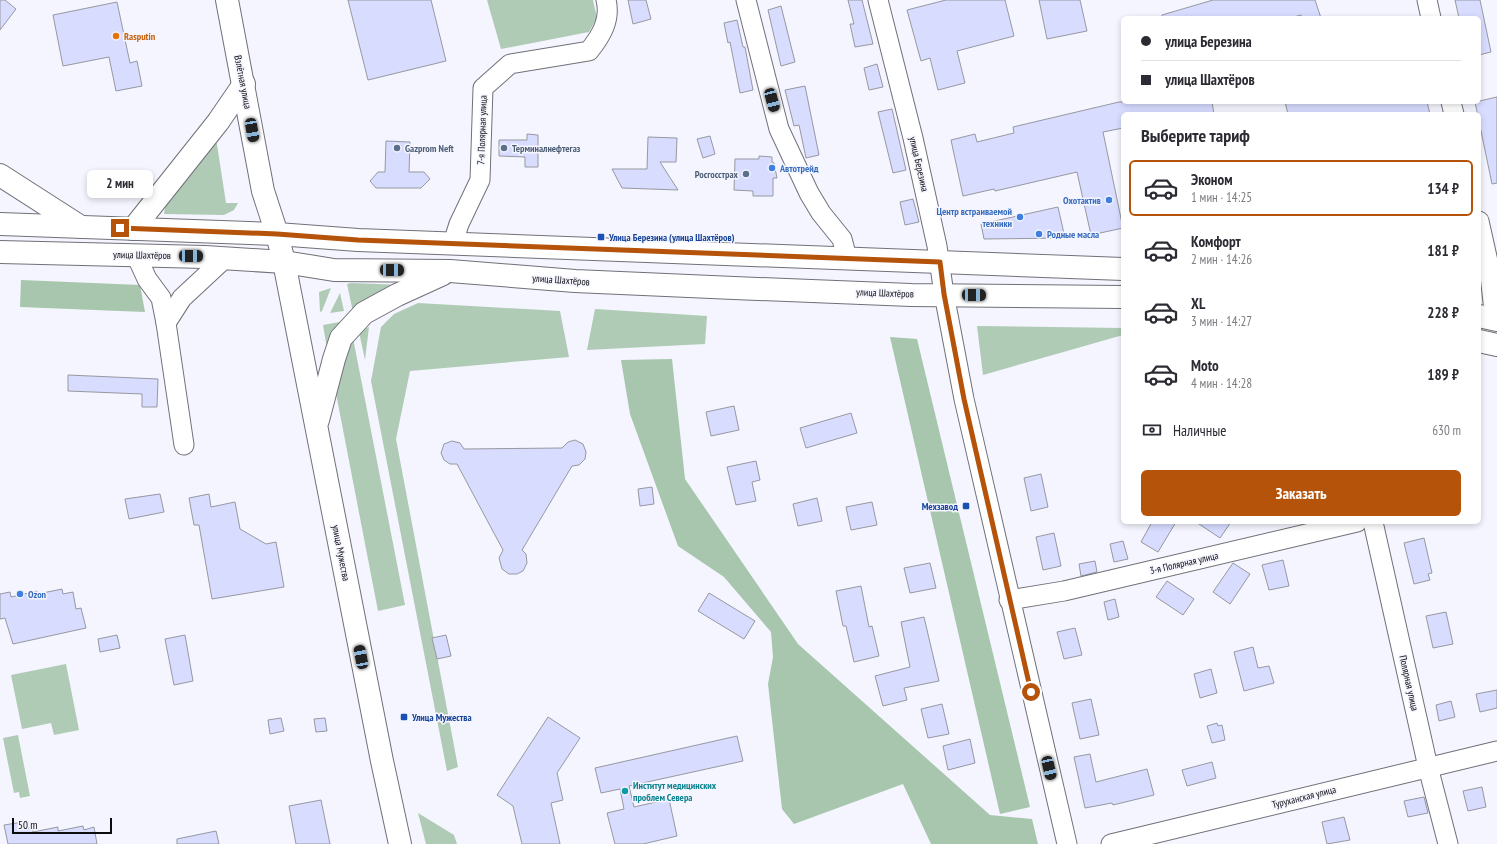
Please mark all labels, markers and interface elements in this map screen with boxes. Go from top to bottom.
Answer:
place label: Rasputin [124,30,156,43]
marker: Rasputin [111,31,121,41]
text: улица Березина [1165,32,1252,51]
street label: Взлётная улица [231,54,255,110]
text: улица Шахтёров [1165,70,1255,89]
car [763,87,781,113]
street label: 7-я Полярная улица [474,95,490,165]
car [244,117,260,143]
text: Выберите тариф [1141,124,1250,147]
street label: улица Березина [906,135,932,193]
place label: Gazprom Neft [405,142,454,155]
place label: Терминалнефтегаз [512,142,581,155]
marker: Gazprom Neft [392,143,402,153]
marker: Терминалнефтегаз [499,143,509,153]
place label: Автотрейд [779,162,819,175]
marker: Автотрейд [767,163,777,173]
place label: Росгосстрах [695,168,739,181]
marker: Росгосстрах [741,169,751,179]
callout: 2 мин [87,170,153,198]
icon: car [1143,170,1179,206]
text: Эконом [1191,170,1232,189]
text: 2 мин [106,175,134,192]
text: 134 ₽ [1427,179,1459,198]
text: 1 мин · 14:25 [1191,189,1252,206]
place label: Охотактив [1063,194,1101,207]
marker: Охотактив [1104,195,1114,205]
place label: Центр встраиваемой техники [936,205,1012,230]
marker: Центр встраиваемой техники [1015,212,1025,222]
route end [111,219,129,237]
place label: Родные масла [1047,228,1099,241]
marker: Родные масла [1034,229,1044,239]
place label: Улица Березина (улица Шахтёров) [608,231,735,244]
marker: Улица Березина (улица Шахтёров) [596,232,606,242]
icon: car [1143,232,1179,268]
text: Комфорт [1191,232,1241,251]
text: 181 ₽ [1427,241,1459,260]
street label: улица Шахтёров [113,248,171,262]
car [179,250,203,262]
text: 2 мин · 14:26 [1191,251,1252,268]
car [380,264,404,276]
street label: улица Шахтёров [532,272,590,288]
street label: улица Шахтёров [856,285,914,301]
car [962,289,986,301]
icon: car [1143,294,1179,330]
text: XL [1191,294,1205,313]
text: 228 ₽ [1427,303,1459,322]
text: 3 мин · 14:27 [1191,313,1252,330]
icon: car [1143,356,1179,392]
text: Moto [1191,356,1219,375]
text: 189 ₽ [1427,365,1459,384]
text: 4 мин · 14:28 [1191,375,1252,392]
icon: cash [1141,419,1163,441]
text: Наличные [1173,421,1226,440]
text: 630 m [1432,422,1461,439]
button: Заказать [1141,470,1461,516]
place label: Мехзавод [922,500,958,513]
marker: Мехзавод [961,501,971,511]
street label: улица Мужества [329,524,353,582]
street label: 3-я Полярная улица [1148,549,1220,577]
place label: Ozon [28,588,47,601]
marker: Ozon [15,589,25,599]
car [353,644,369,670]
street label: Полярная улица [1396,654,1422,712]
route start [1022,683,1040,701]
place label: Улица Мужества [411,711,472,724]
marker: Улица Мужества [399,712,409,722]
car [1040,755,1058,781]
place label: Институт медицинских проблем Севера [633,779,717,804]
street label: Туруханская улица [1271,783,1337,811]
marker: Институт медицинских проблем Севера [620,786,630,796]
scale bar [12,816,112,835]
text: 50 m [18,818,37,832]

